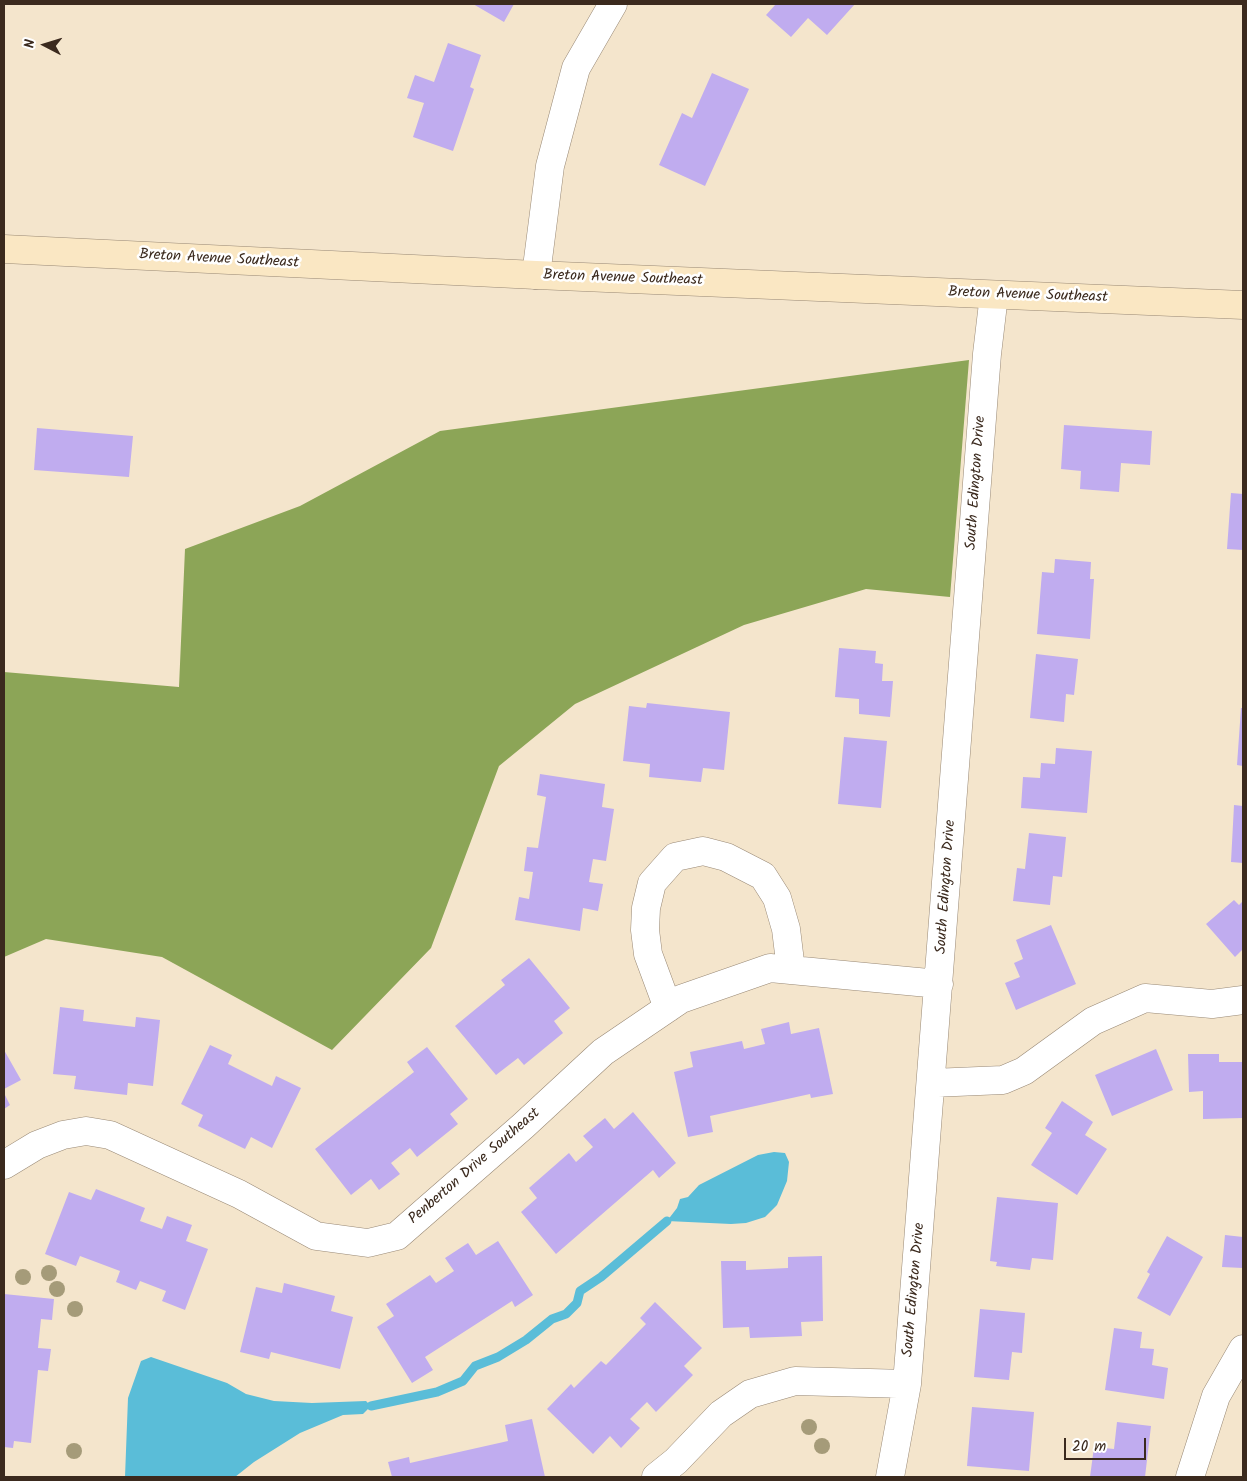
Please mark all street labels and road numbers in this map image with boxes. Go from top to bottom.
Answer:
street label: Breton Avenue Southeast [139,247,299,273]
street label: Breton Avenue Southeast [543,267,703,291]
street label: Breton Avenue Southeast [948,284,1108,308]
street label: South Edington Drive [963,415,991,551]
street label: South Edington Drive [933,819,961,955]
street label: Penberton Drive Southeast [406,1105,544,1229]
street label: South Edington Drive [900,1222,930,1358]

